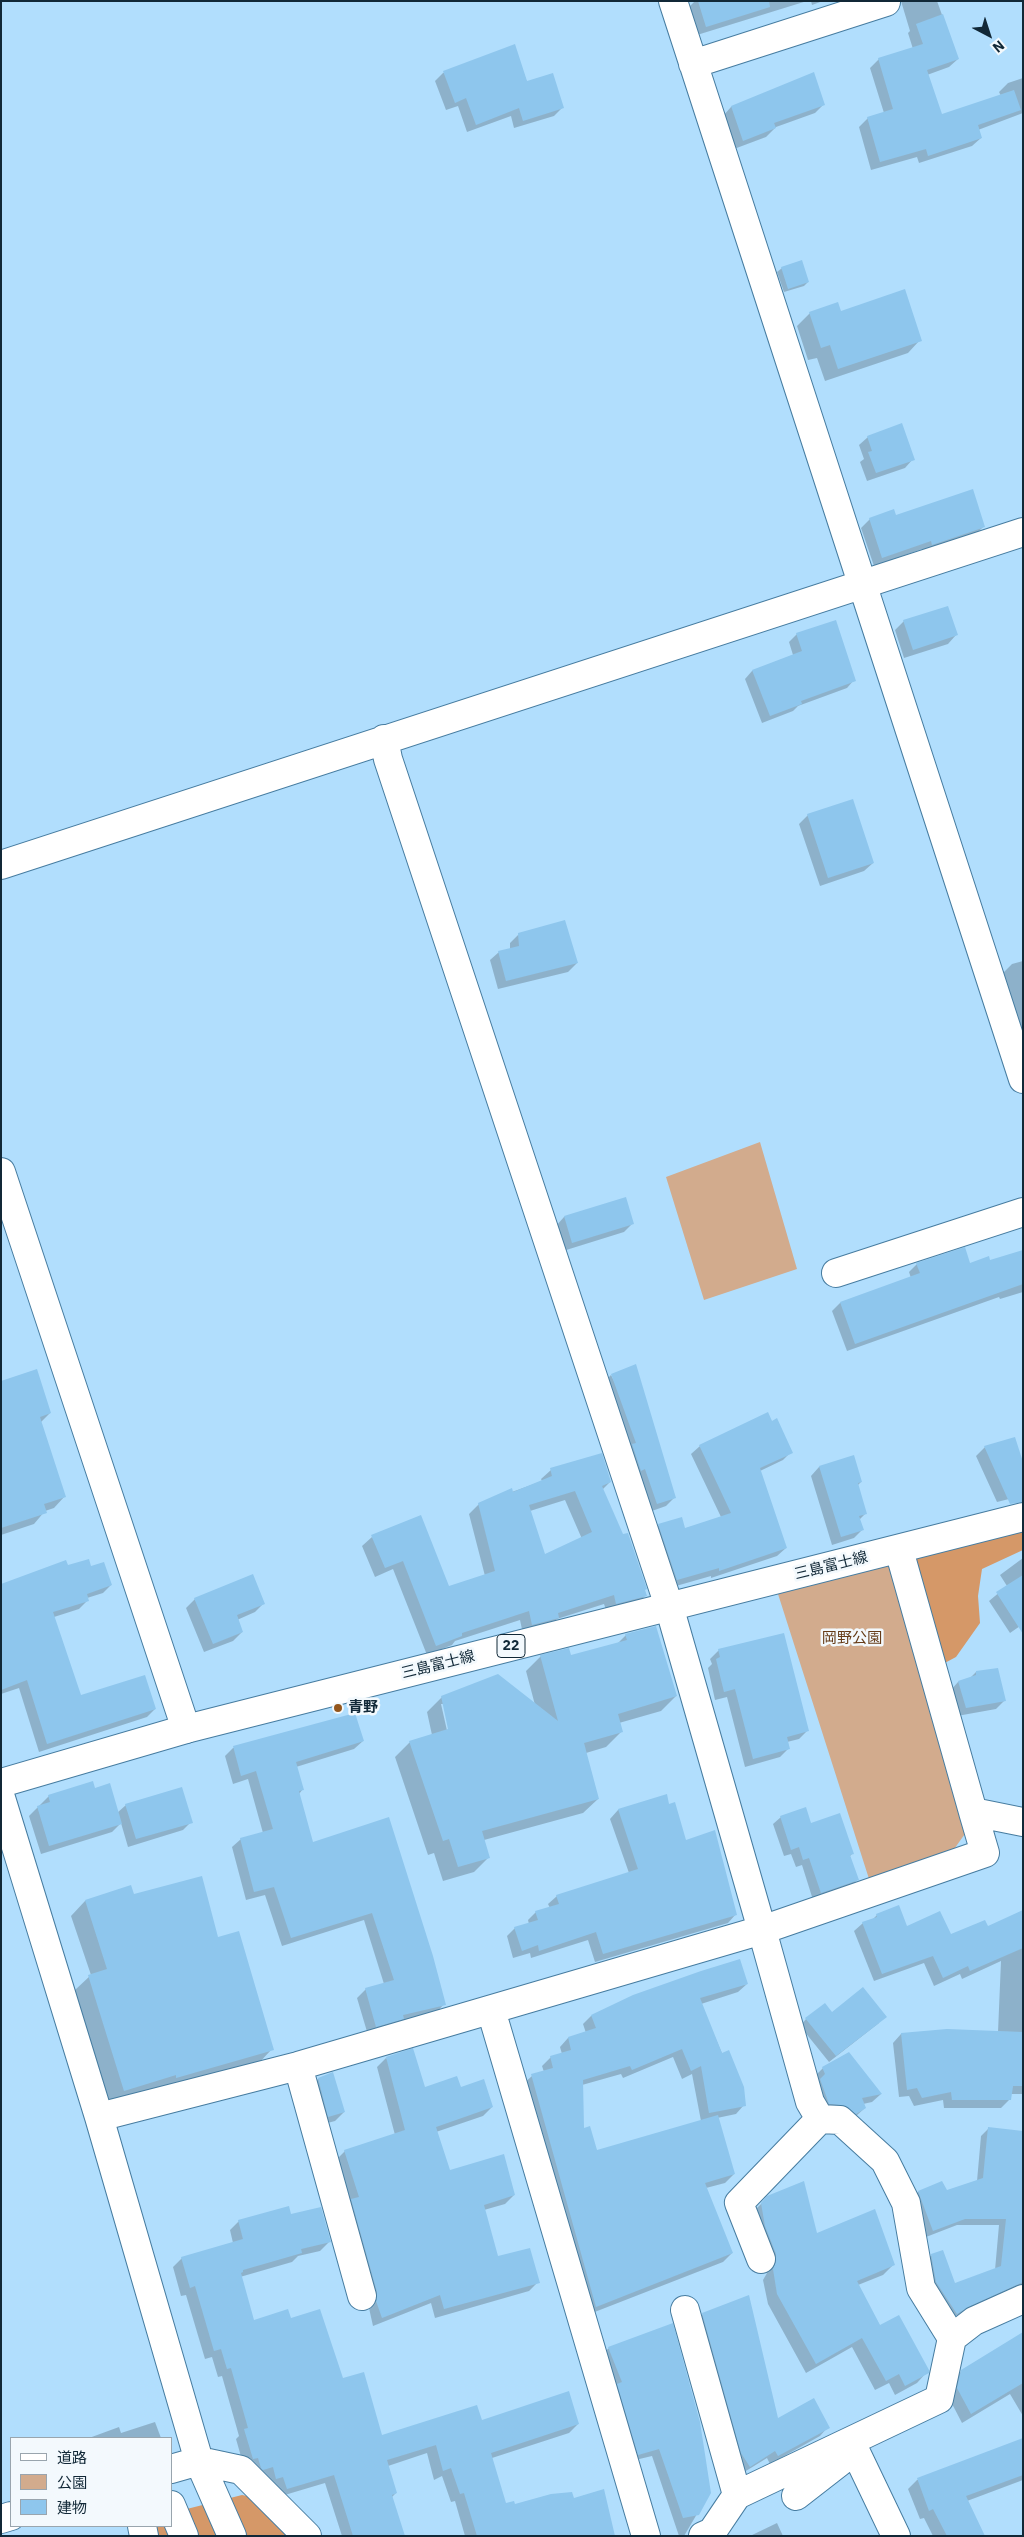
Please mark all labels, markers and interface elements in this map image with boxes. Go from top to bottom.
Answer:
north arrow [964,10,1014,60]
text: N [989,36,1008,57]
street label: 三島富士線 [792,1548,870,1584]
park label: 岡野公園 [822,1630,882,1648]
road number: 22 [497,1634,525,1658]
street label: 三島富士線 [399,1647,477,1683]
place label: 青野 [348,1699,378,1717]
marker: 青野 [332,1702,344,1714]
legend [10,2437,172,2527]
text: 道路 [57,2448,87,2467]
text: 公園 [57,2473,87,2492]
text: 建物 [57,2498,87,2517]

